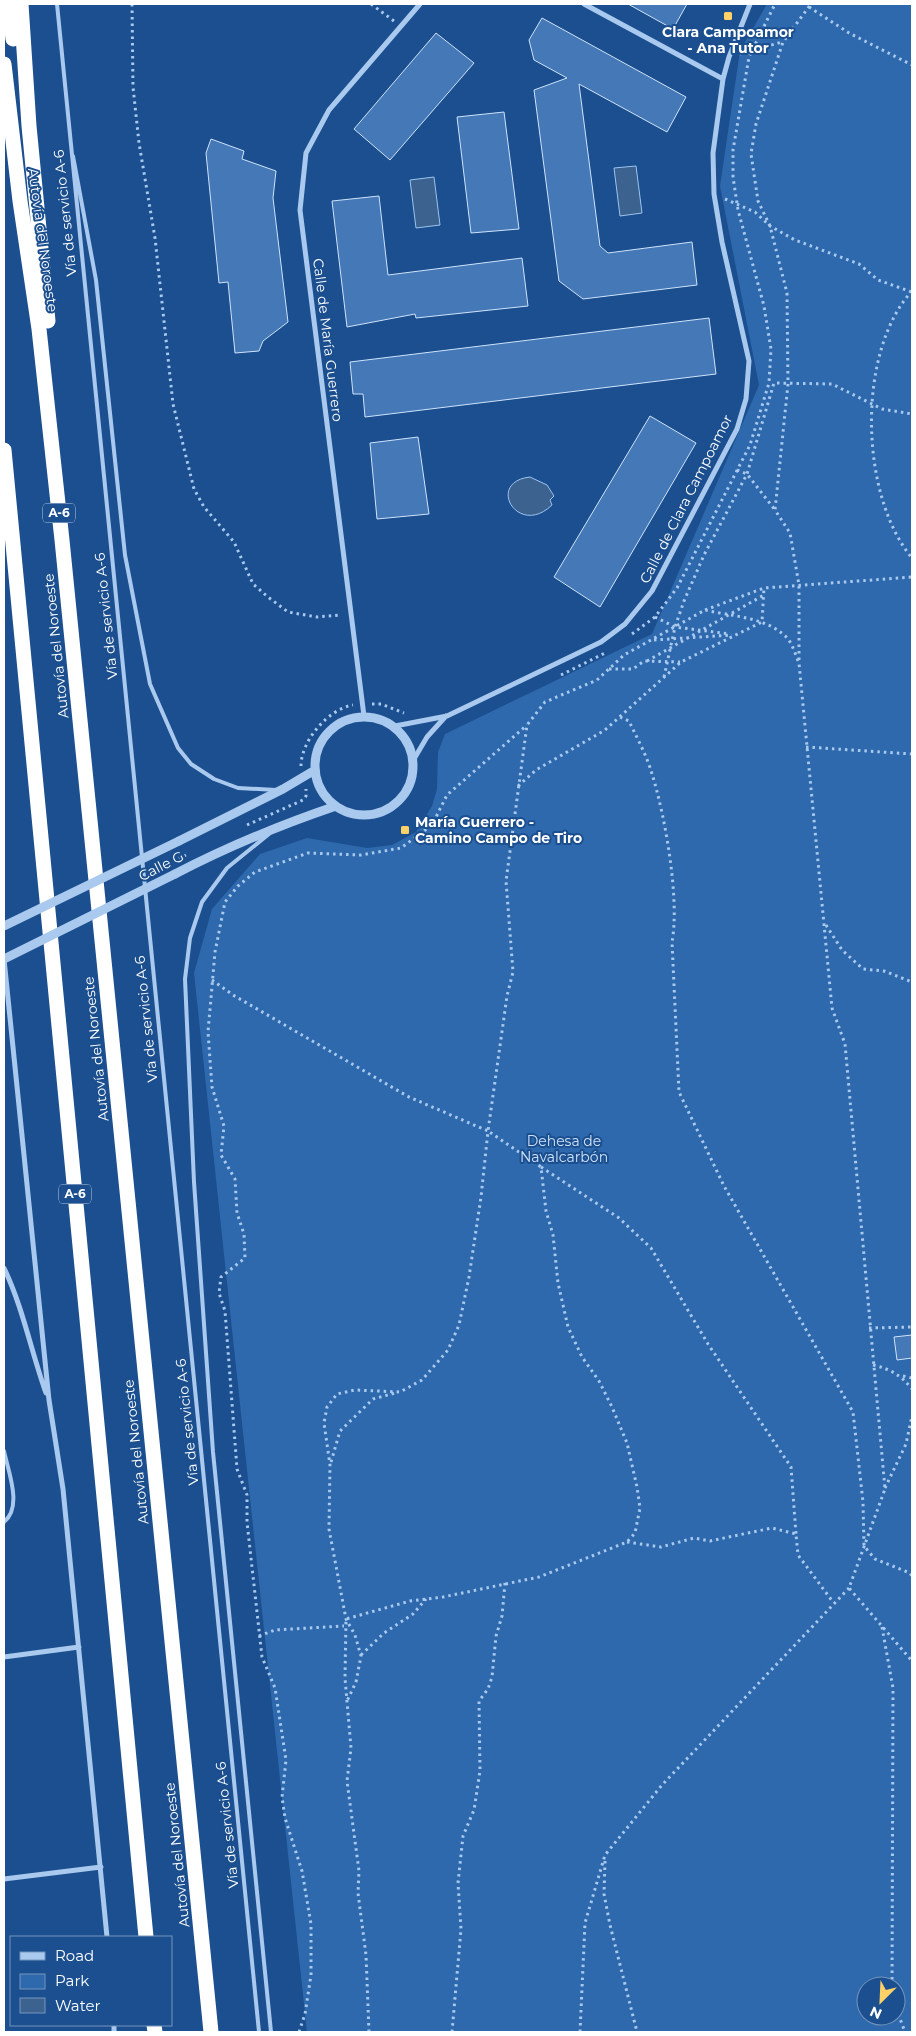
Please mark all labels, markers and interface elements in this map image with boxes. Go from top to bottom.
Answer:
marker: Clara Campoamor - Ana Tutor [722,10,734,22]
place label: Clara Campoamor - Ana Tutor [662,23,794,57]
street label: Vía de servicio A-6 [49,148,81,277]
street label: Autovía del Noroeste [24,167,62,313]
street label: Calle de María Guerrero [309,257,347,423]
street label: Calle de Clara Campoamor [636,411,737,586]
road number: A-6 [43,503,75,522]
street label: Vía de servicio A-6 [90,551,122,680]
street label: Autovía del Noroeste [39,573,73,719]
place label: María Guerrero - Camino Campo de Tiro [415,813,582,847]
marker: María Guerrero - Camino Campo de Tiro [399,824,411,836]
street label: Calle G [135,847,187,885]
street label: Vía de servicio A-6 [130,954,162,1083]
street label: Autovía del Noroeste [79,976,113,1122]
park label: Dehesa de Navalcarbón [520,1132,608,1166]
road number: A-6 [59,1184,91,1204]
street label: Vía de servicio A-6 [171,1357,203,1486]
street label: Autovía del Noroeste [119,1379,153,1525]
street label: Vía de servicio A-6 [211,1760,243,1889]
street label: Autovía del Noroeste [160,1782,194,1928]
legend [10,1936,172,2026]
text: Road [55,1946,94,1965]
text: Park [55,1971,89,1990]
north arrow [856,1976,906,2026]
text: Water [55,1996,101,2015]
text: N [867,2002,885,2023]

